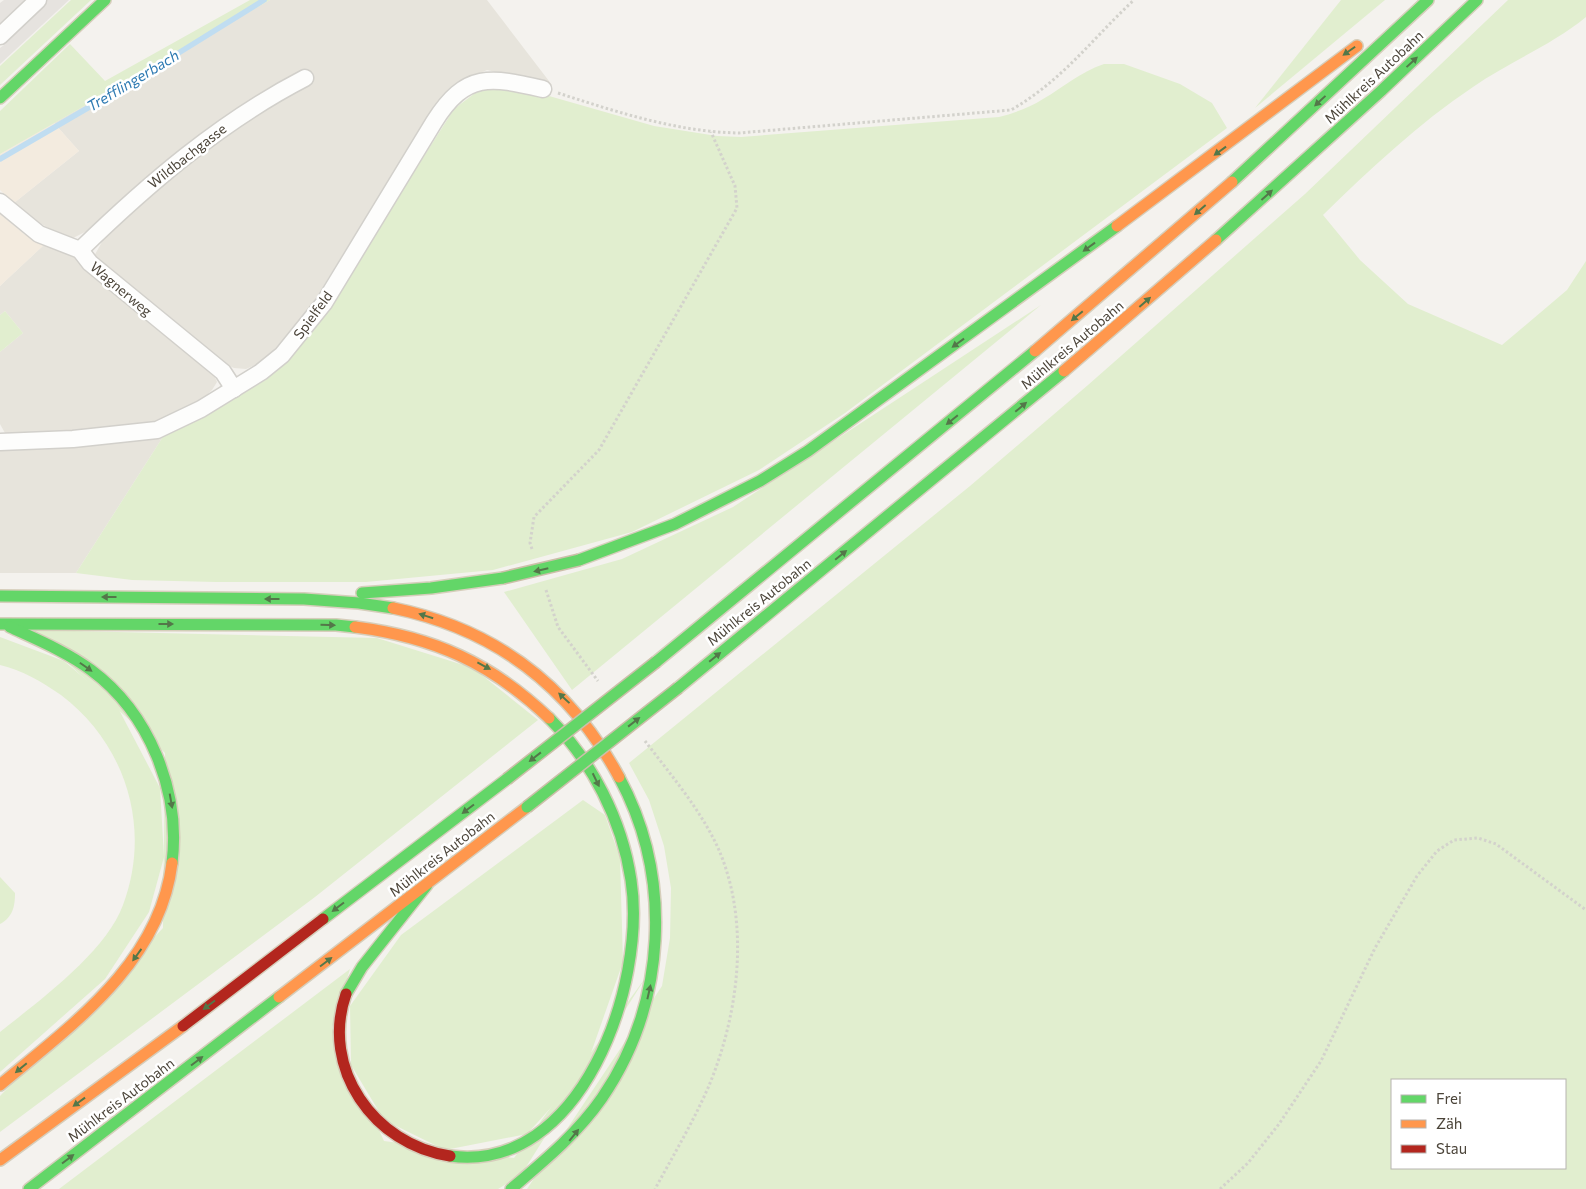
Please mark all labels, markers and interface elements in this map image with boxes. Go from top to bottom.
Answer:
street label: Mühlkreis Autobahn [1321,27,1427,127]
water label: Trefflingerbach [83,46,182,115]
one-way arrow [1342,46,1355,56]
one-way arrow [1406,56,1418,68]
one-way arrow [1315,95,1327,107]
street label: Wildbachgasse [144,120,229,192]
one-way arrow [1213,146,1227,156]
one-way arrow [1260,189,1272,201]
one-way arrow [1193,204,1206,215]
one-way arrow [1082,242,1096,252]
street label: Wagnerweg [87,258,156,320]
street label: Spielfeld [289,287,336,342]
street label: Mühlkreis Autobahn [1017,297,1126,393]
one-way arrow [1138,297,1151,308]
one-way arrow [1070,310,1083,321]
one-way arrow [951,338,965,348]
one-way arrow [1014,402,1027,413]
one-way arrow [946,414,958,425]
one-way arrow [835,549,848,560]
street label: Mühlkreis Autobahn [703,554,814,649]
one-way arrow [534,566,549,574]
one-way arrow [101,593,117,601]
one-way arrow [264,595,280,603]
one-way arrow [418,612,433,620]
one-way arrow [158,620,174,628]
one-way arrow [320,621,336,629]
one-way arrow [709,652,722,663]
one-way arrow [80,662,93,672]
one-way arrow [476,662,491,670]
one-way arrow [558,692,570,704]
one-way arrow [627,717,640,728]
one-way arrow [529,752,542,763]
one-way arrow [593,773,601,787]
one-way arrow [167,793,175,809]
one-way arrow [461,804,475,814]
street label: Mühlkreis Autobahn [386,807,498,900]
one-way arrow [332,902,345,912]
one-way arrow [132,948,142,962]
one-way arrow [319,957,333,967]
one-way arrow [645,985,653,1000]
one-way arrow [203,1000,216,1011]
street label: Mühlkreis Autobahn [64,1054,177,1145]
one-way arrow [190,1055,203,1066]
one-way arrow [15,1062,27,1073]
legend [1391,1079,1566,1169]
text: Frei [1436,1089,1462,1107]
one-way arrow [73,1097,86,1108]
text: Zäh [1436,1114,1462,1132]
one-way arrow [569,1129,580,1142]
text: Stau [1436,1139,1467,1157]
one-way arrow [61,1154,74,1165]

